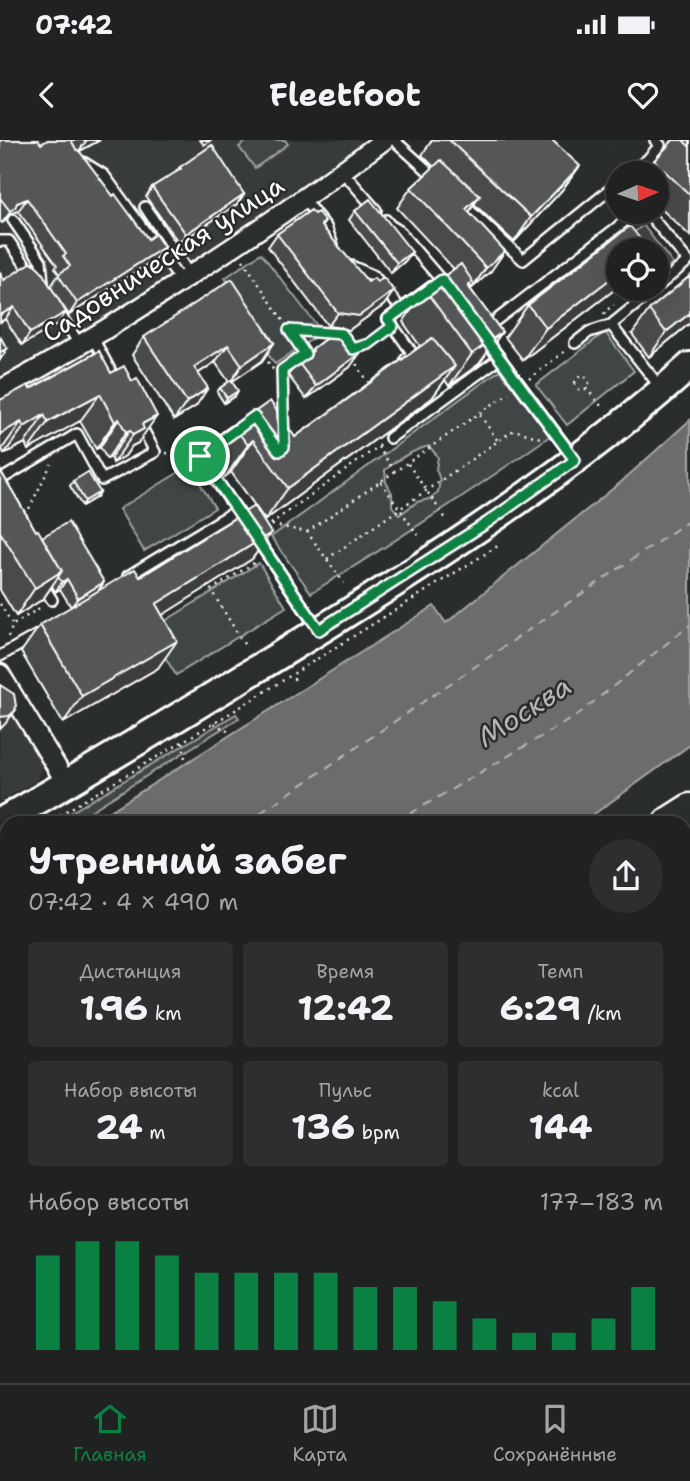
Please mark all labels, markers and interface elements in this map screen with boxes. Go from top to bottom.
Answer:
text: 07:42 [35,7,113,42]
text: Fleetfoot [269,73,421,116]
icon: back [28,76,66,114]
icon: heart [624,76,662,114]
north arrow [606,161,668,224]
map controls [606,161,669,301]
street label: Садовническая улица [35,167,290,350]
button: locate [606,238,669,301]
pin [170,426,230,486]
icon: arrive [181,437,219,475]
water label: Москва [469,666,579,756]
text: Утренний забег [28,835,346,886]
button: share [589,839,663,913]
text: 07:42 · 4 × 490 m [28,887,238,917]
text: Дистанция [80,959,181,984]
text: Время [317,959,374,984]
text: Темп [538,959,583,984]
text: 1.96 [79,984,148,1031]
text: 12:42 [297,984,394,1031]
text: 6:29 [499,984,581,1031]
text: km [148,1001,182,1026]
text: /km [581,1001,622,1026]
text: Набор высоты [64,1078,197,1103]
text: Пульс [319,1078,372,1103]
text: kcal [542,1078,579,1103]
text: 24 [95,1103,143,1150]
text: 136 [291,1103,355,1150]
text: 144 [528,1103,593,1150]
text: m [143,1120,166,1145]
text: bpm [355,1120,400,1145]
text: Набор высоты [28,1187,189,1217]
text: 177–183 m [540,1187,663,1217]
tab: Главная [73,1400,147,1467]
tab: Карта [293,1400,347,1467]
tab: Сохранённые [493,1400,617,1467]

